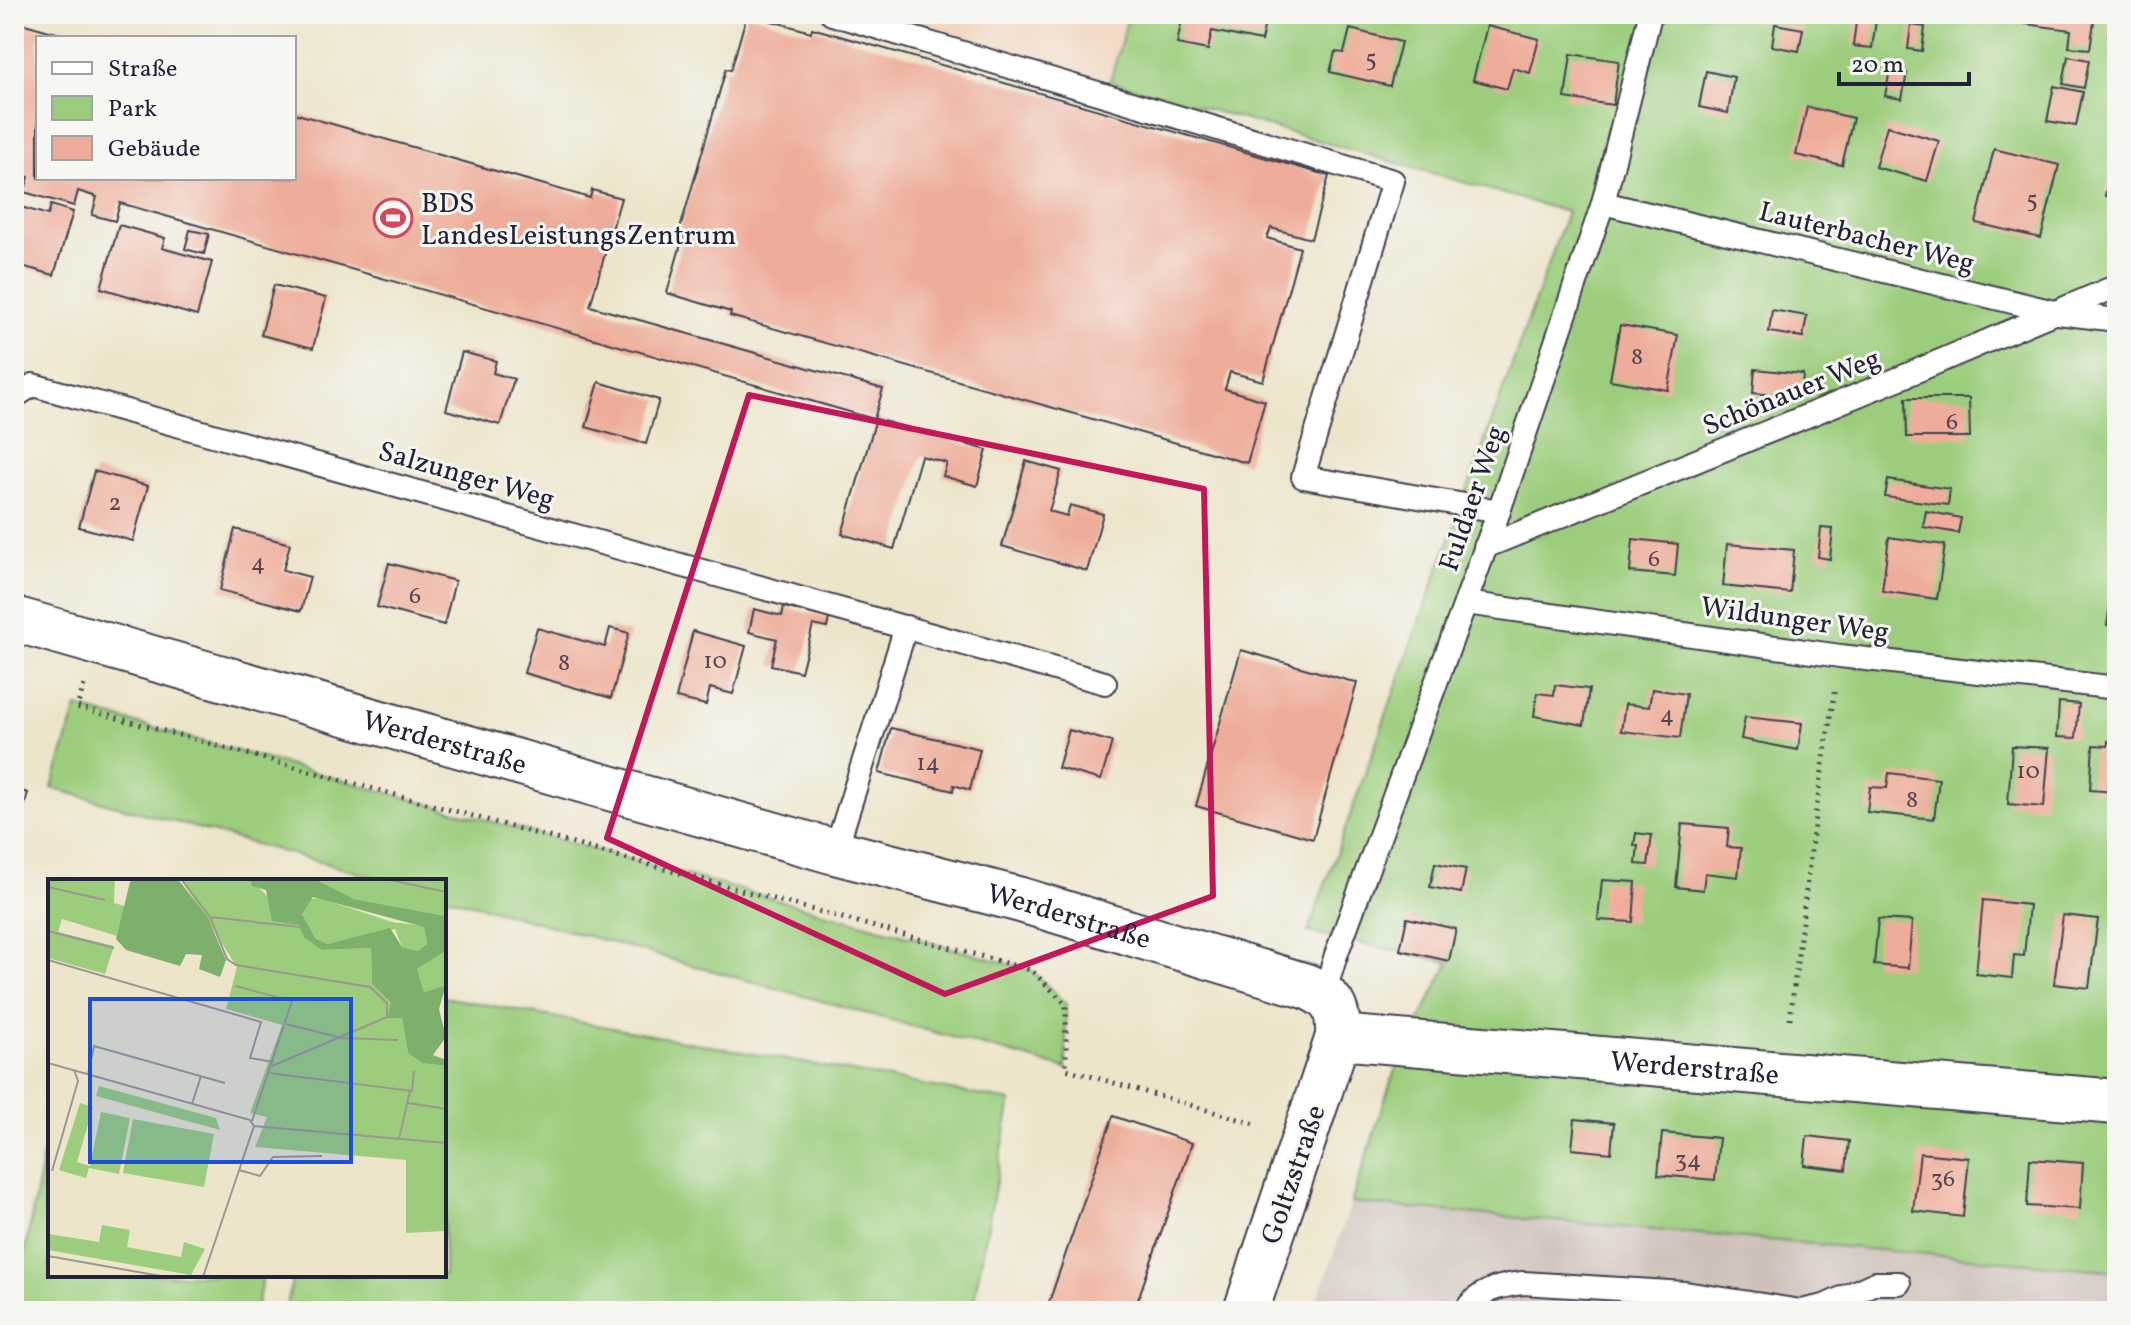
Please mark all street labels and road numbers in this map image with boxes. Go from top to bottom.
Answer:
street label: Lauterbacher Weg [1754,193,1978,284]
street label: Schönauer Weg [1697,340,1887,447]
street label: Fuldaer Weg [1430,421,1517,577]
street label: Salzunger Weg [374,433,559,520]
street label: Wildunger Weg [1698,588,1891,653]
street label: Werderstraße [358,702,531,786]
street label: Werderstraße [982,875,1155,960]
street label: Werderstraße [1609,1043,1780,1096]
street label: Goltzstraße [1252,1100,1336,1250]

